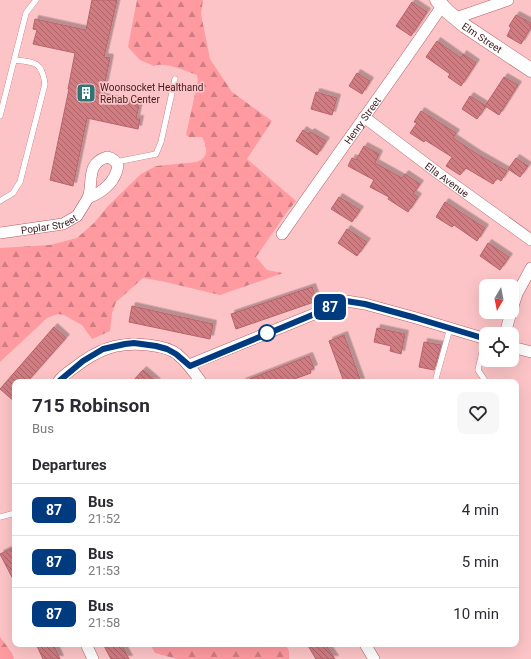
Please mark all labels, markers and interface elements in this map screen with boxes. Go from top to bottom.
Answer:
street label: Elm Street [460,20,504,55]
building icon: Woonsocket Healthand Rehab Center [75,82,97,104]
place label: Woonsocket Healthand Rehab Center [100,82,203,105]
street label: Henry Street [342,95,383,146]
street label: Ella Avenue [423,160,471,199]
street label: Poplar Street [20,212,79,235]
north arrow [479,279,519,319]
map controls [479,279,519,367]
line badge: 87 [312,294,348,320]
text: 87 [322,299,338,315]
unlabelled marker [258,324,276,342]
button: locate [479,327,519,367]
button: heart [457,392,499,434]
text: 715 Robinson [32,394,150,417]
text: Bus [32,421,54,436]
text: Departures [32,456,107,474]
text: Bus [88,493,114,511]
text: 4 min [462,501,499,519]
text: 87 [46,502,62,518]
text: 21:52 [88,511,120,526]
text: Bus [88,545,114,563]
text: 5 min [462,553,499,571]
text: 87 [46,554,62,570]
text: 21:53 [88,563,120,578]
text: Bus [88,597,114,615]
text: 10 min [453,605,499,623]
text: 87 [46,606,62,622]
text: 21:58 [88,615,120,630]

